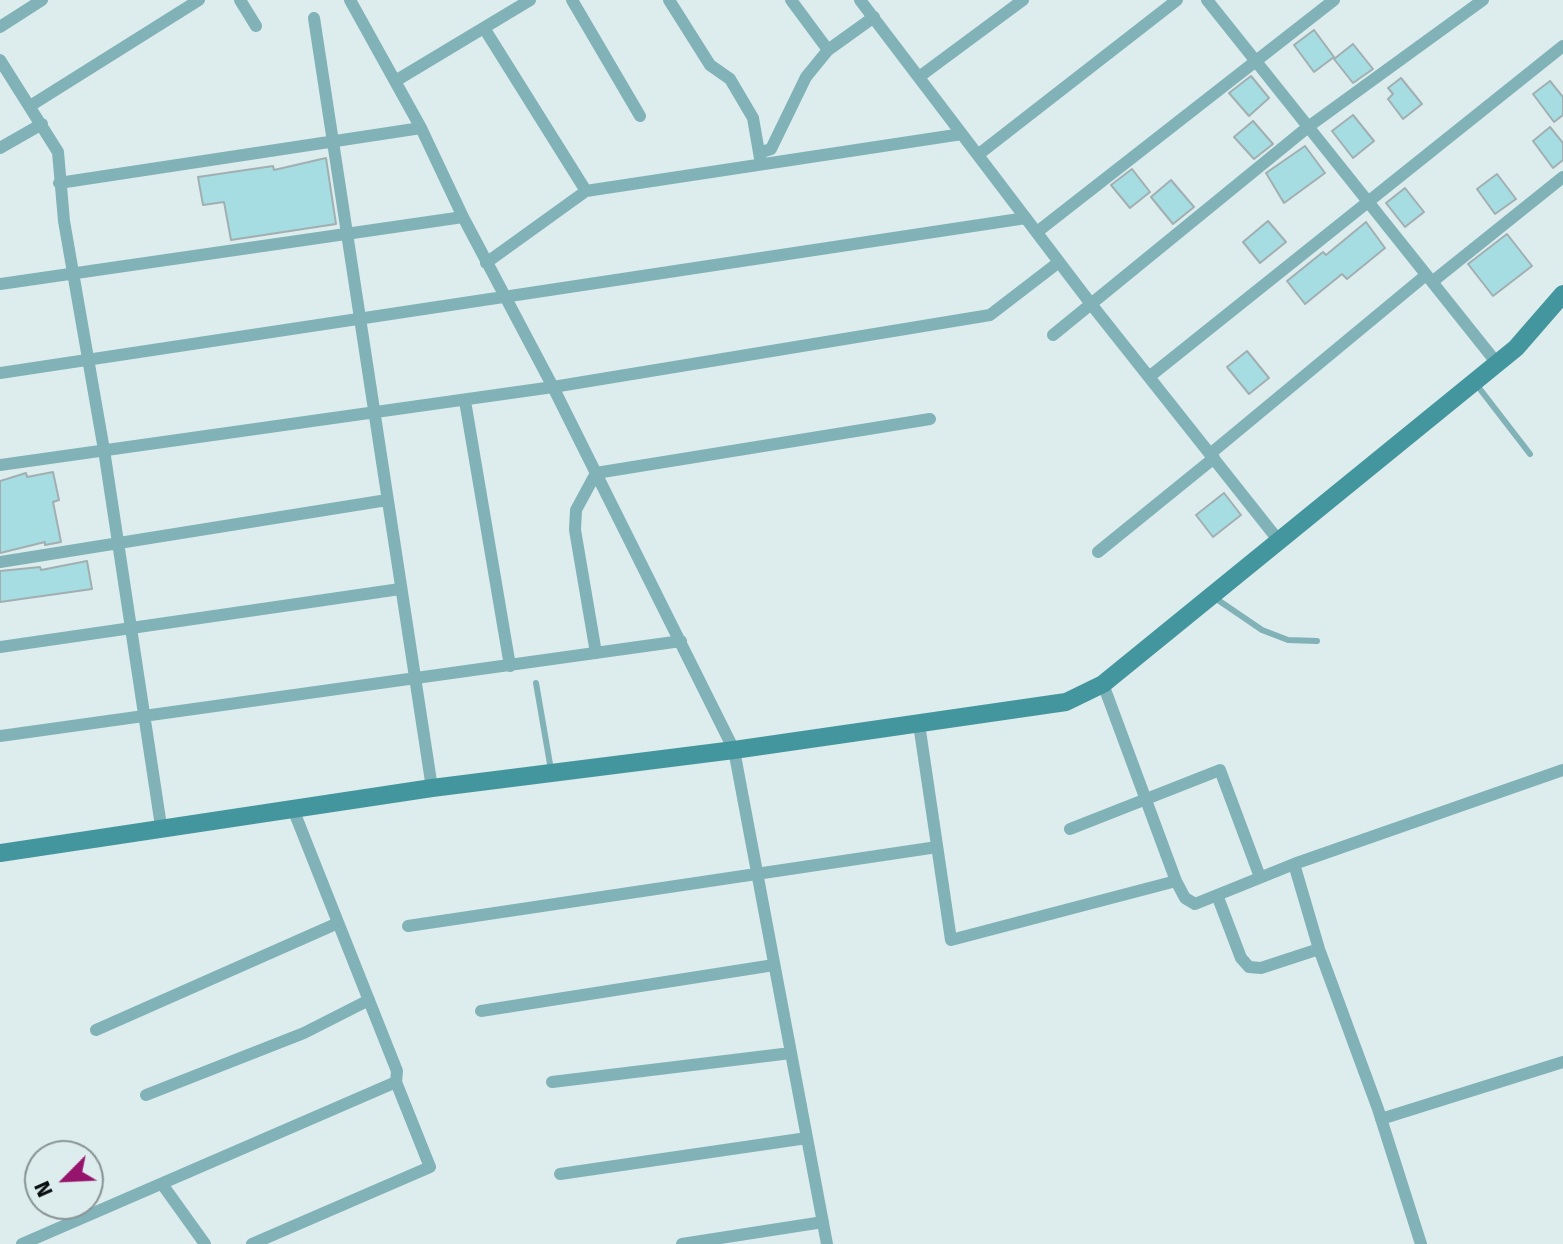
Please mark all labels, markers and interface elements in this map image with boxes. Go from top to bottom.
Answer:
north arrow [24,1140,104,1220]
text: N [28,1177,59,1201]

